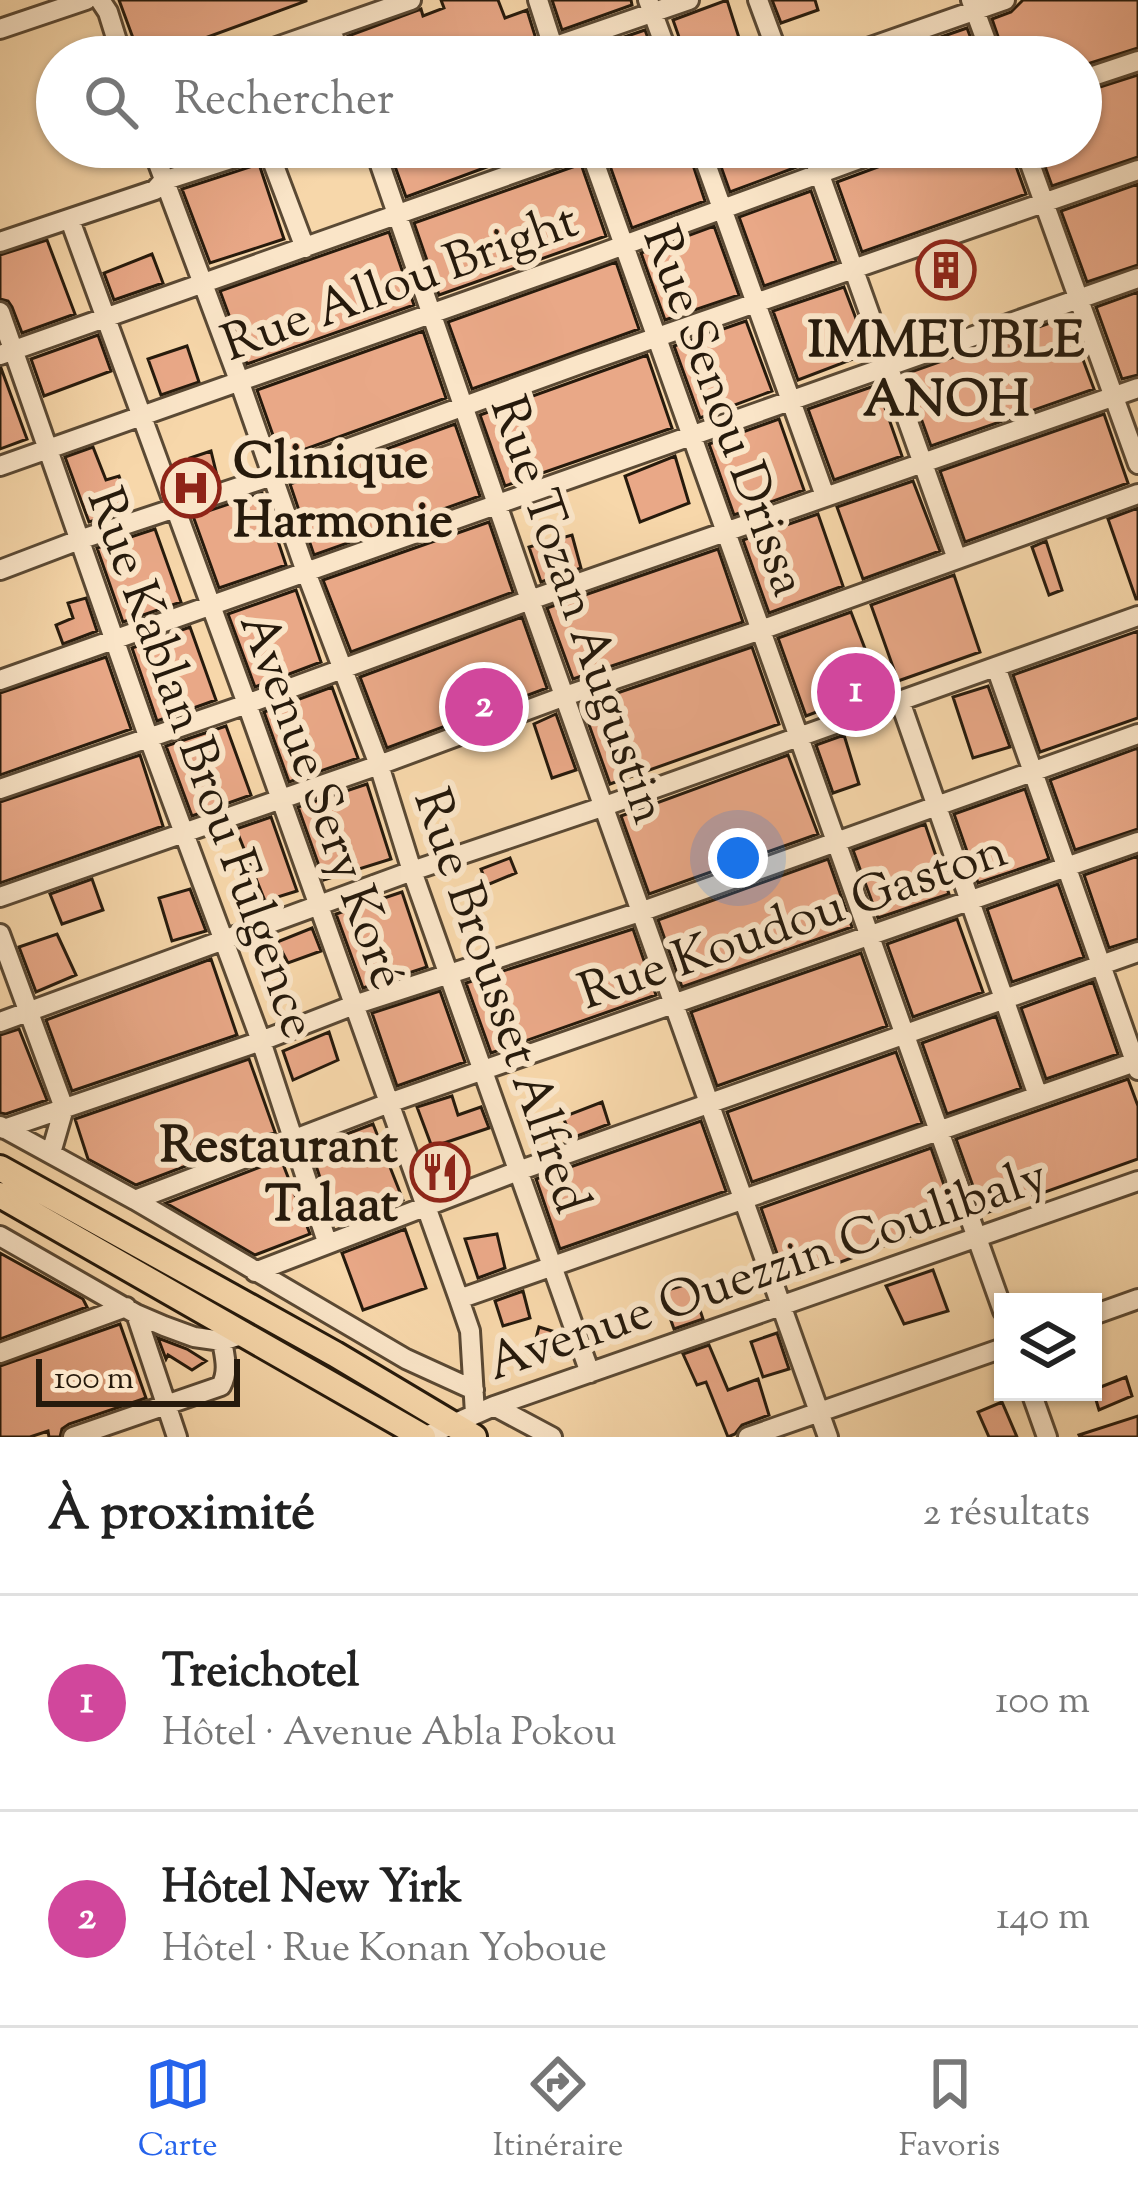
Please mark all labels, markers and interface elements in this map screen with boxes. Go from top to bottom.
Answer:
search box [36,36,1102,168]
icon: search [78,69,144,135]
text: Rechercher [174,70,394,135]
street label: Rue Allou Bright [213,187,589,383]
street label: Rue Senou Drissa [621,217,823,607]
building icon: IMMEUBLE ANOH [915,239,977,301]
place label: IMMEUBLE ANOH [808,307,1084,439]
street label: Rue Tozan Augustin [468,387,683,834]
place label: Clinique Harmonie [233,428,453,560]
hospital icon: Clinique Harmonie [160,457,222,519]
street label: Rue Kablan Brou Fulgence [65,479,332,1049]
street label: Avenue Sery Koré [218,603,422,1001]
pin: 1 [817,647,895,737]
pin: 2 [445,662,523,752]
street label: Rue Brousset Alfred [392,780,606,1224]
street label: Rue Koudou Gaston [570,817,1018,1032]
your location [708,828,768,888]
place label: Restaurant Talaat [160,1112,399,1244]
restaurant icon: Restaurant Talaat [409,1141,471,1203]
street label: Avenue Ouezzin Coulibaly [478,1142,1057,1402]
map controls [994,1293,1102,1401]
button: layers [994,1293,1102,1401]
scale bar [36,1353,240,1406]
text: 100 m [54,1356,134,1404]
text: À proximité [48,1479,315,1552]
text: 2 résultats [923,1487,1090,1543]
text: Treichotel [162,1642,359,1707]
text: 1 [80,1675,94,1731]
text: 100 m [995,1675,1090,1731]
text: Hôtel · Avenue Abla Pokou [162,1707,617,1763]
text: Hôtel New Yirk [162,1858,462,1923]
text: 2 [78,1891,96,1947]
text: 140 m [996,1891,1090,1947]
text: Hôtel · Rue Konan Yoboue [162,1923,607,1979]
tab: Carte [138,2051,218,2171]
tab: Itinéraire [493,2051,623,2171]
tab: Favoris [899,2051,1000,2171]

